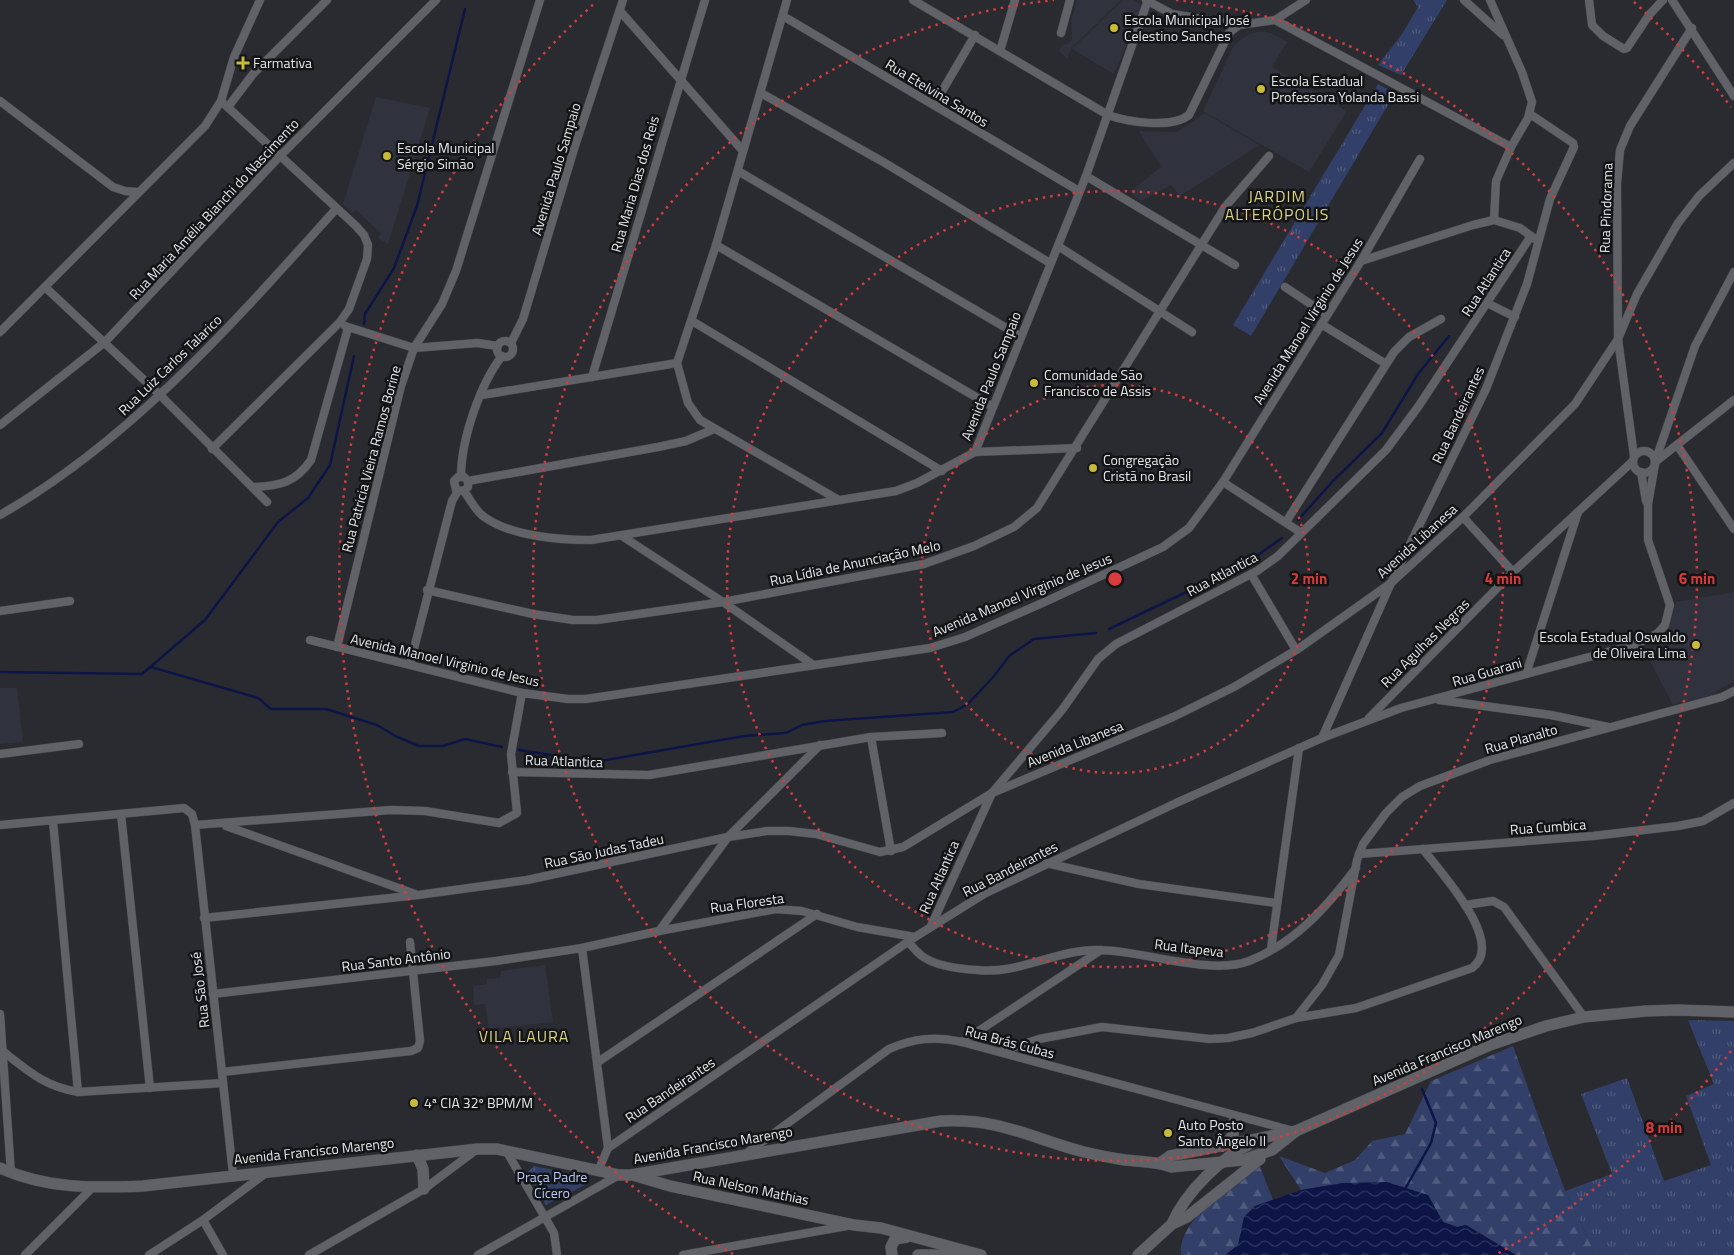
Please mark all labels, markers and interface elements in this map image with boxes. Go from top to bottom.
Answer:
place label: Escola Municipal José Celestino Sanches [1124,9,1250,46]
marker: Escola Municipal José Celestino Sanches [1108,22,1120,34]
place label: Farmativa [253,52,312,73]
street label: Rua Etelvina Santos [882,53,993,132]
marker: Farmativa [237,57,249,69]
place label: Escola Estadual Professora Yolanda Bassi [1271,70,1419,107]
marker: Escola Estadual Professora Yolanda Bassi [1255,83,1267,95]
street label: Avenida Paulo Sampaio [525,100,586,238]
street label: Rua Maria Amélia Bianchi do Nascimento [124,113,303,304]
street label: Rua Maria Dias dos Reis [605,113,664,255]
place label: Escola Municipal Sérgio Simão [397,137,495,174]
marker: Escola Municipal Sérgio Simão [381,150,393,162]
street label: Rua Pindorama [1593,162,1618,254]
district label: JARDIM ALTERÓPOLIS [1225,184,1329,226]
street label: Avenida Manoel Virginio de Jesus [1247,233,1368,408]
street label: Rua Atlantica [1456,243,1516,320]
street label: Avenida Paulo Sampaio [955,308,1026,443]
street label: Rua Luiz Carlos Talarico [113,309,226,420]
street label: Rua Patricia Vieira Ramos Borine [335,363,406,555]
street label: Rua Bandeirantes [1426,363,1489,467]
place label: Comunidade São Francisco de Assis [1044,364,1151,401]
marker: Comunidade São Francisco de Assis [1028,377,1040,389]
place label: Congregação Cristã no Brasil [1103,449,1191,486]
marker: Congregação Cristã no Brasil [1087,462,1099,474]
street label: Avenida Libanesa [1372,499,1462,583]
street label: Rua Lídia de Anunciação Melo [768,534,942,591]
street label: Rua Atlantica [1182,546,1261,601]
street label: Avenida Manoel Virginio de Jesus [929,547,1115,642]
text: 2 min [1291,567,1327,590]
text: 4 min [1485,567,1521,590]
text: 6 min [1679,567,1715,590]
centre of rings [1106,570,1124,588]
street label: Rua Agulhas Negras [1375,593,1474,692]
place label: Escola Estadual Oswaldo de Oliveira Lima [1539,626,1686,663]
street label: Avenida Manoel Virginio de Jesus [349,628,542,691]
marker: Escola Estadual Oswaldo de Oliveira Lima [1690,639,1702,651]
street label: Rua Guarani [1450,652,1524,691]
street label: Avenida Libanesa [1024,715,1126,772]
street label: Rua Planalto [1482,718,1560,759]
street label: Rua Atlantica [525,749,603,772]
street label: Rua Cumbica [1509,813,1587,840]
street label: Rua São Judas Tadeu [542,828,666,873]
street label: Rua Bandeirantes [958,835,1061,902]
street label: Rua Atlantica [913,837,964,917]
street label: Rua Floresta [709,887,785,918]
street label: Rua Itapeva [1153,933,1225,962]
street label: Rua Santo Antônio [340,942,452,977]
street label: Rua São José [184,951,215,1029]
street label: Avenida Francisco Marengo [1369,1008,1525,1091]
street label: Rua Brás Cubas [963,1019,1057,1064]
district label: VILA LAURA [479,1024,569,1048]
street label: Rua Bandeirantes [620,1052,719,1128]
place label: 4ª CIA 32º BPM/M [424,1092,533,1113]
marker: 4ª CIA 32º BPM/M [408,1097,420,1109]
place label: Auto Posto Santo Ângelo II [1178,1114,1266,1151]
text: 8 min [1646,1116,1682,1139]
street label: Avenida Francisco Marengo [632,1120,794,1169]
marker: Auto Posto Santo Ângelo II [1162,1127,1174,1139]
street label: Avenida Francisco Marengo [233,1132,395,1169]
street label: Rua Nelson Mathias [691,1165,811,1210]
park label: Praça Padre Cícero [517,1166,587,1203]

